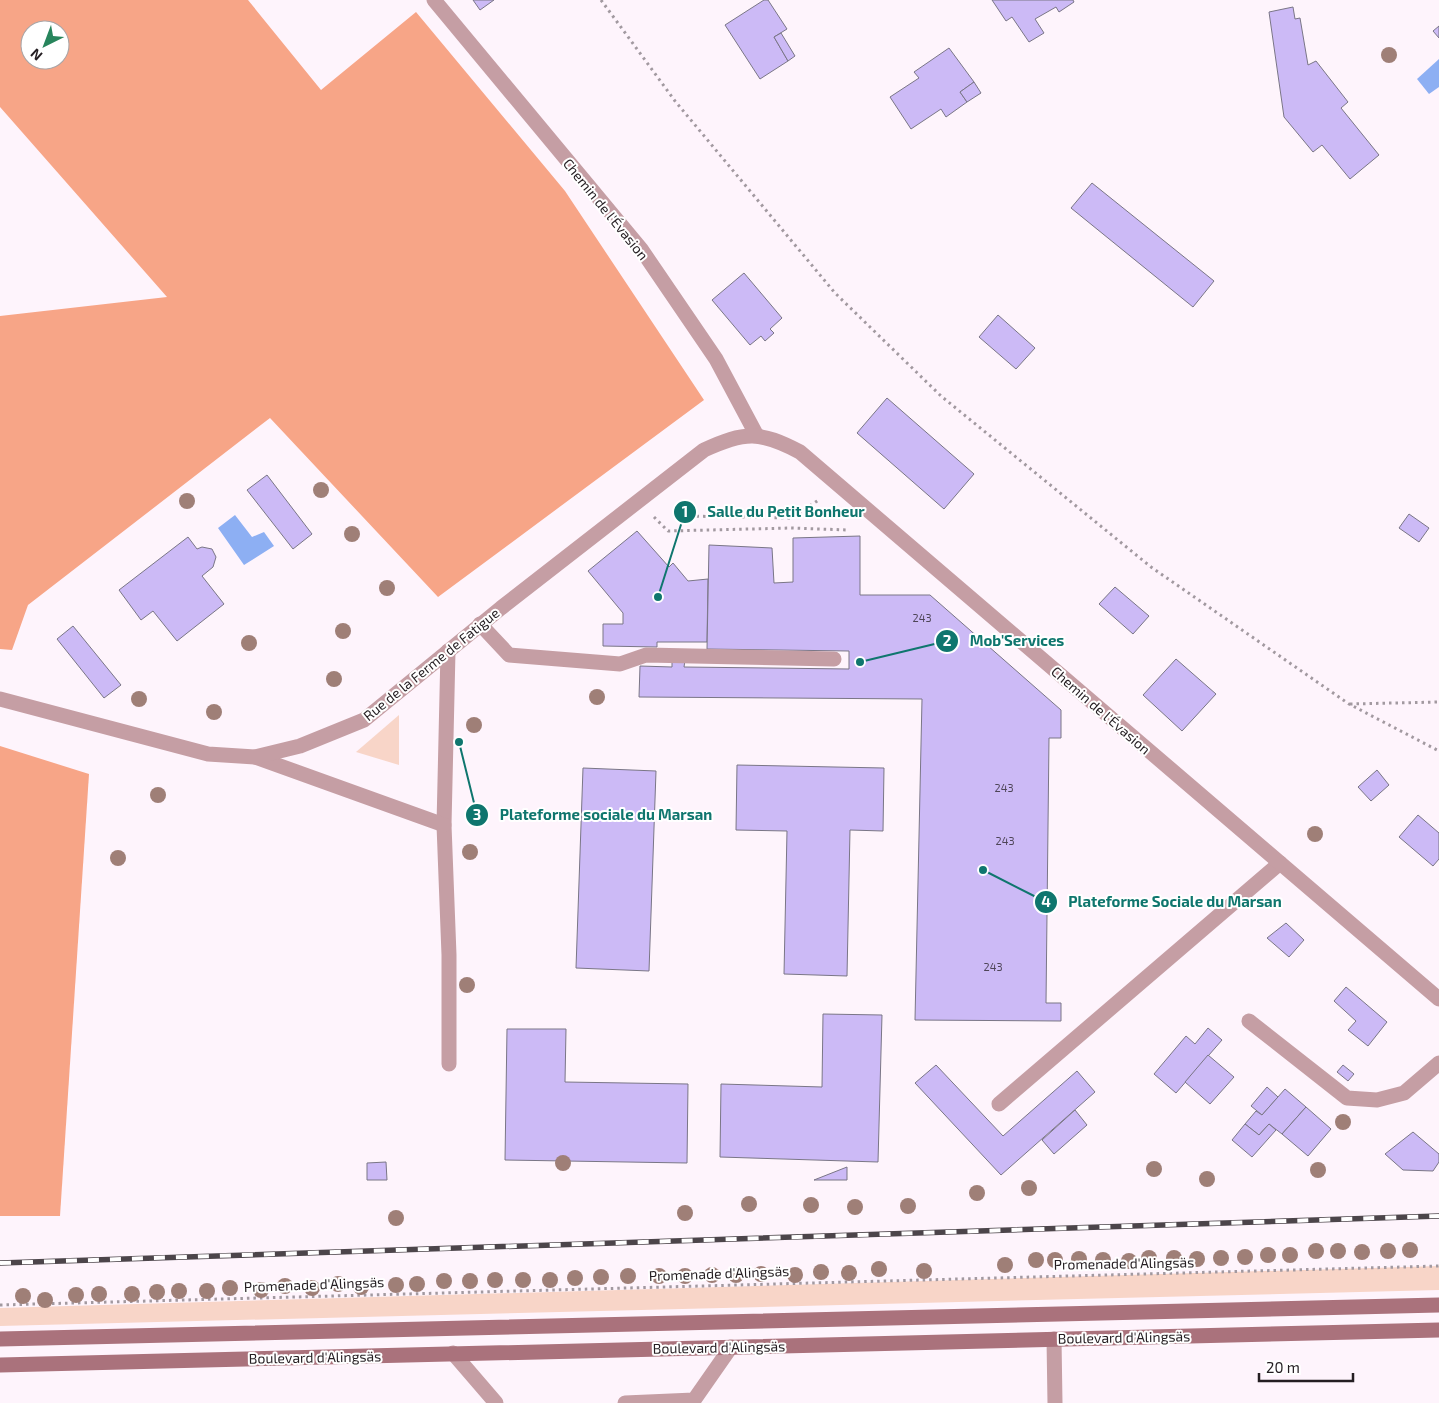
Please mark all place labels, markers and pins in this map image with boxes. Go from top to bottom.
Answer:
callout: Salle du Petit Bonheur [672,497,875,527]
callout: Mob'Services [935,626,1075,656]
callout: Plateforme sociale du Marsan [465,800,723,830]
callout: Plateforme Sociale du Marsan [1033,887,1292,917]

